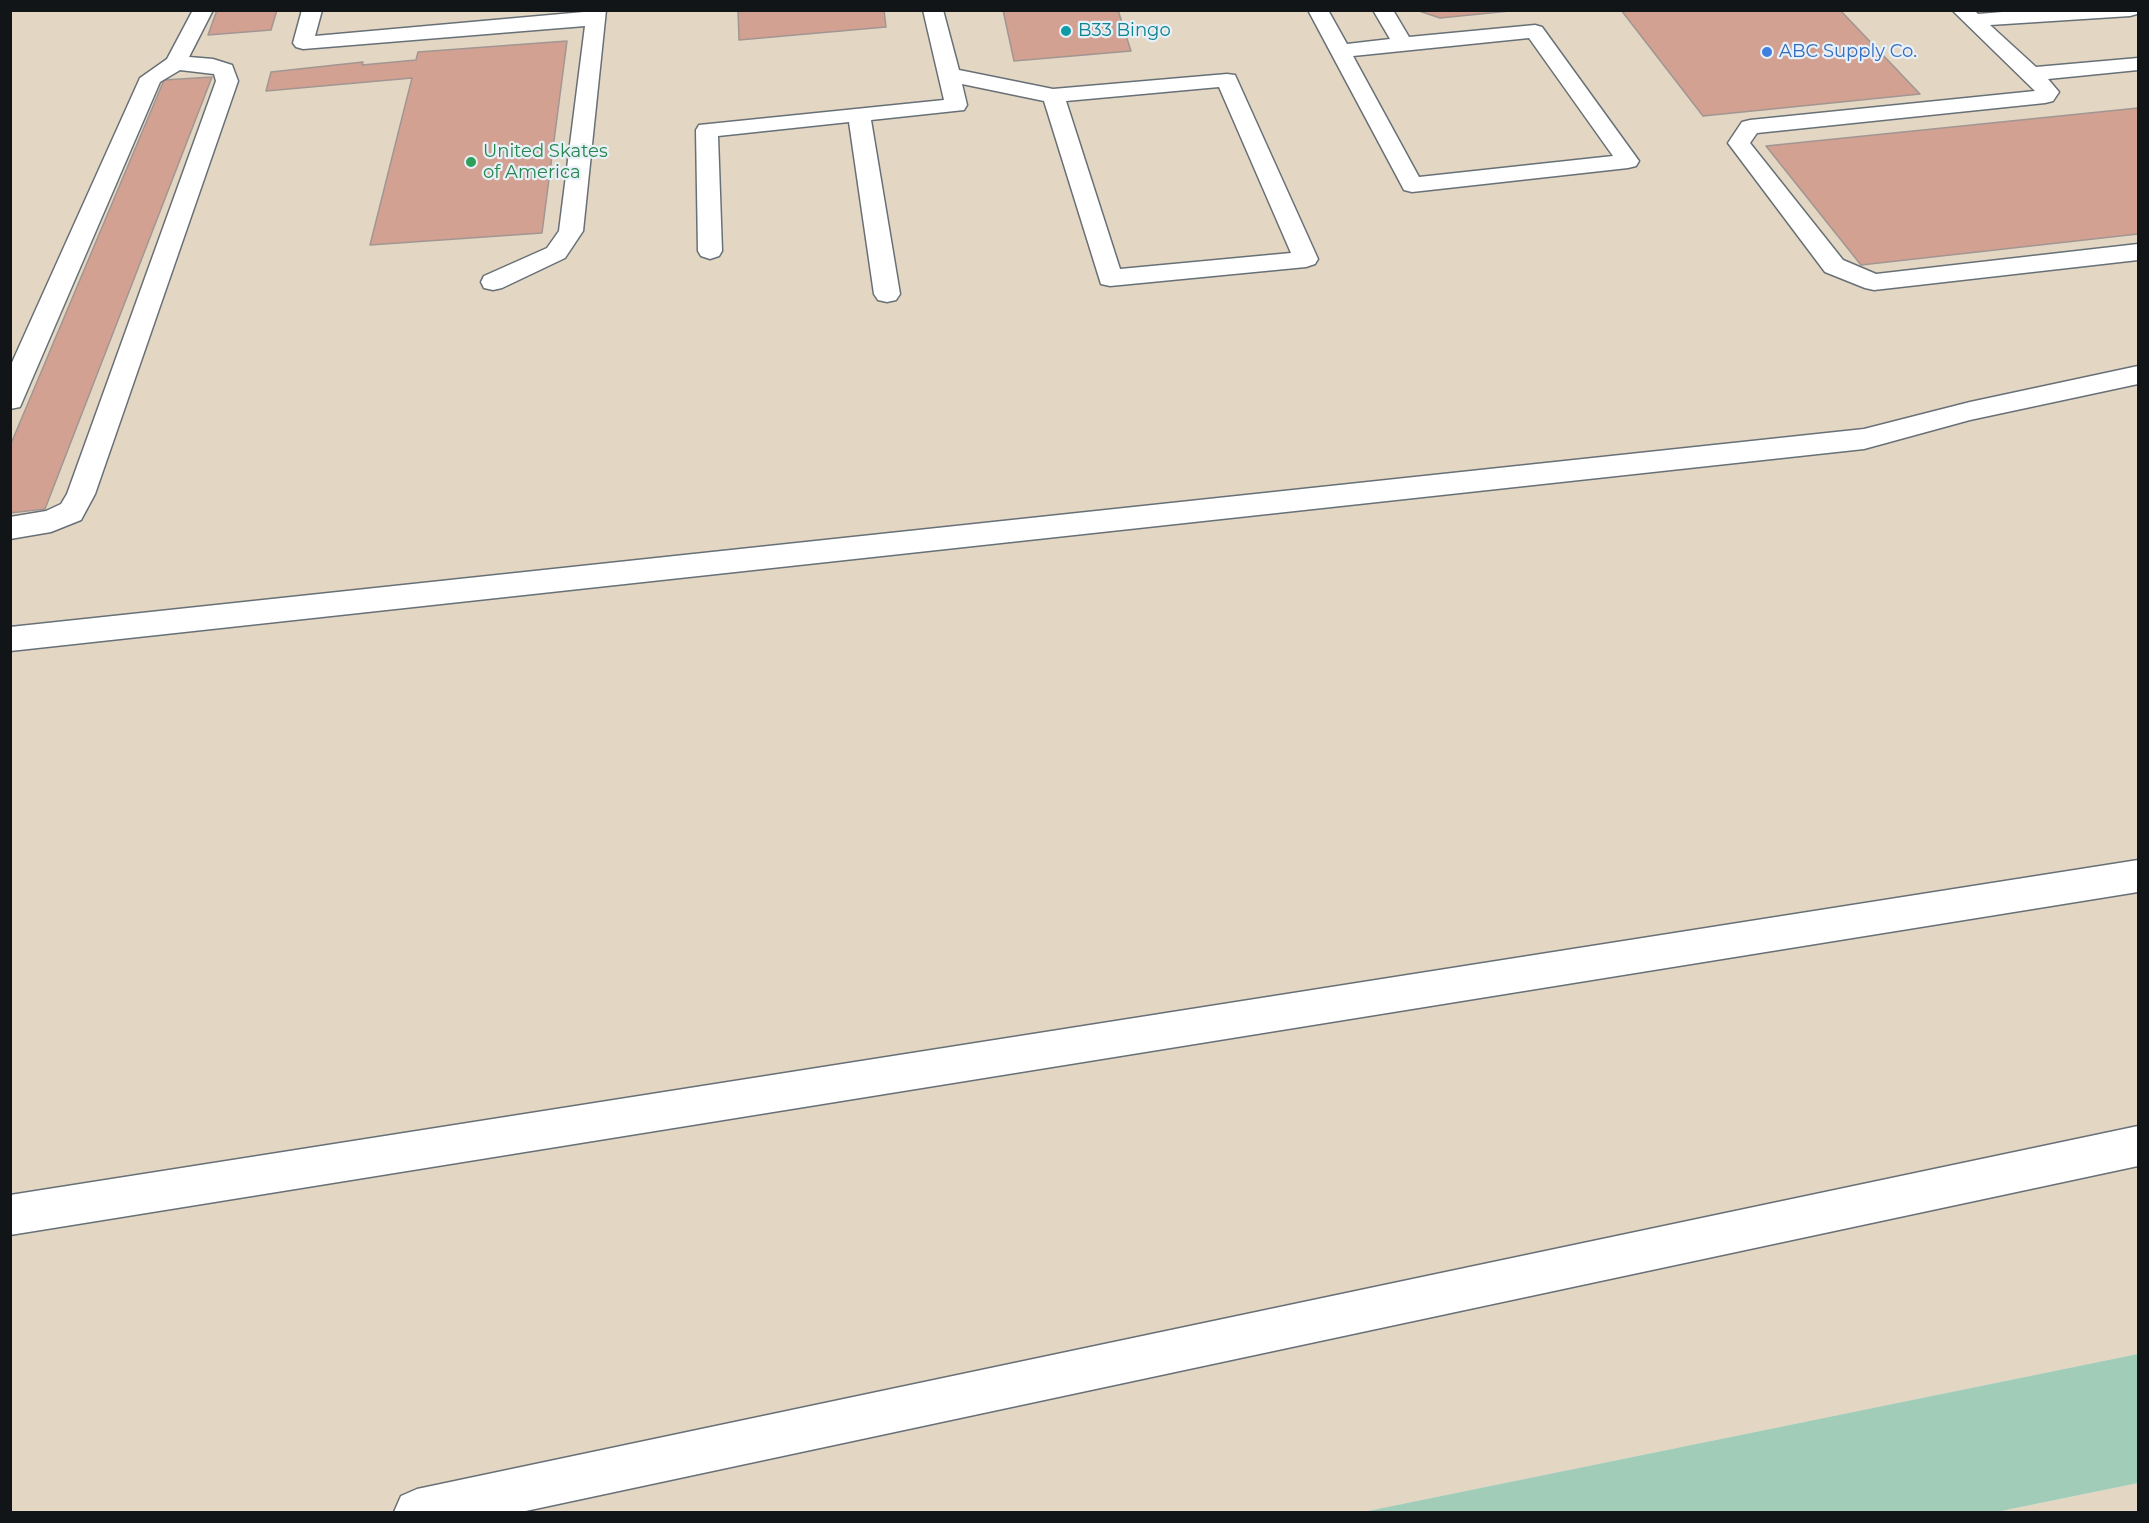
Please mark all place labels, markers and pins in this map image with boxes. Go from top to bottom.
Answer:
place label: B33 Bingo [1078,20,1171,42]
marker: B33 Bingo [1059,24,1073,38]
place label: ABC Supply Co. [1779,41,1917,63]
marker: ABC Supply Co. [1760,45,1774,59]
place label: United Skates of America [483,141,608,184]
marker: United Skates of America [464,155,478,169]

